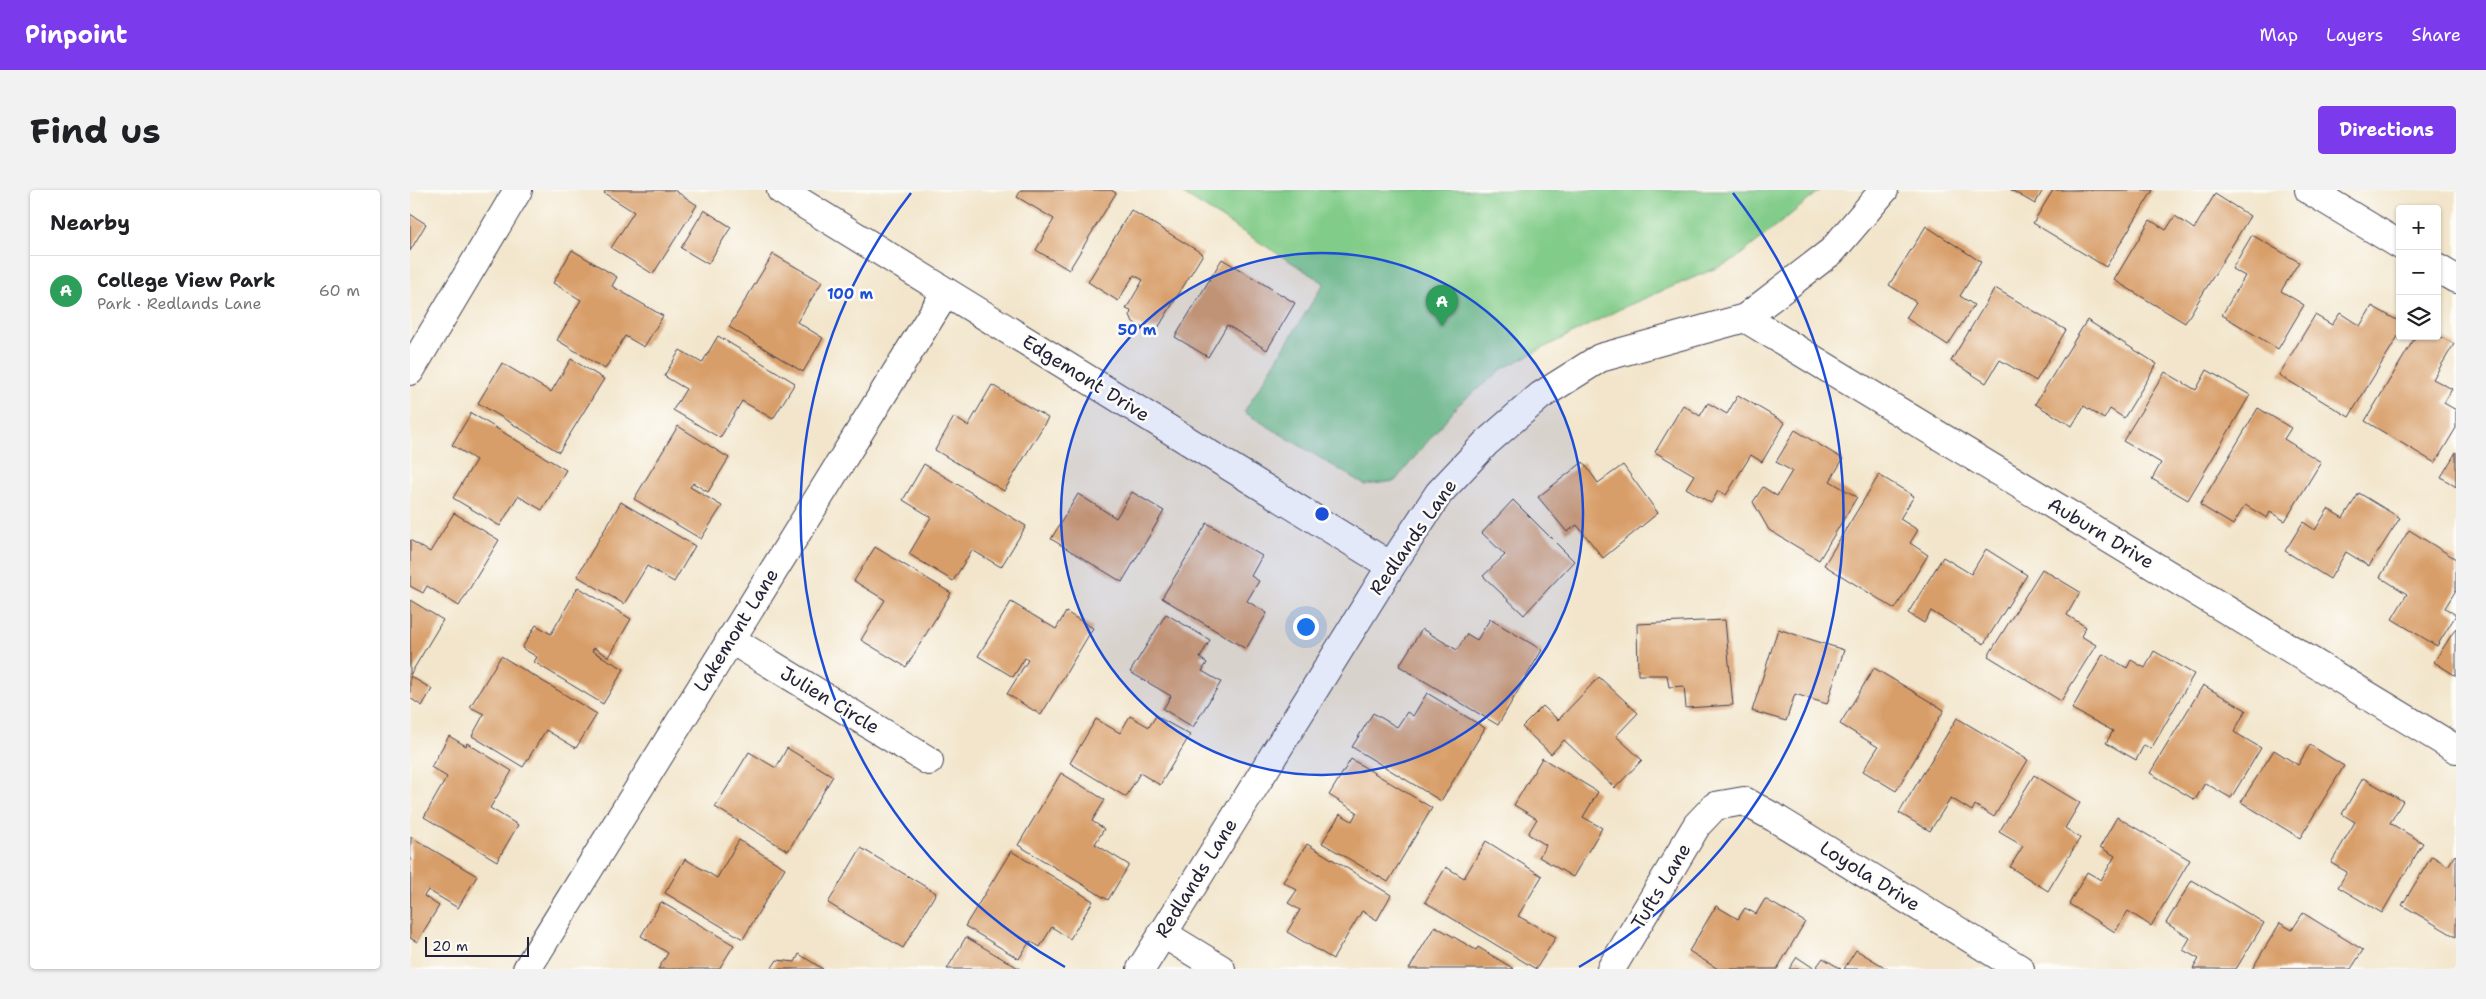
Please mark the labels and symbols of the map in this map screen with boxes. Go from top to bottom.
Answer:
text: 100 m [827,284,873,304]
pin: A [1426,285,1458,326]
text: 50 m [1118,320,1157,340]
street label: Edgemont Drive [1018,329,1154,427]
street label: Redlands Lane [1364,474,1462,600]
street label: Auburn Drive [2043,491,2159,575]
centre of rings [1313,505,1331,523]
street label: Lakemont Lane [688,564,784,696]
your location [1293,614,1319,640]
street label: Julien Circle [776,661,884,739]
street label: Redlands Lane [1149,814,1243,942]
street label: Loyola Drive [1815,835,1925,917]
street label: Tufts Lane [1626,838,1696,934]
scale bar [425,934,529,957]

